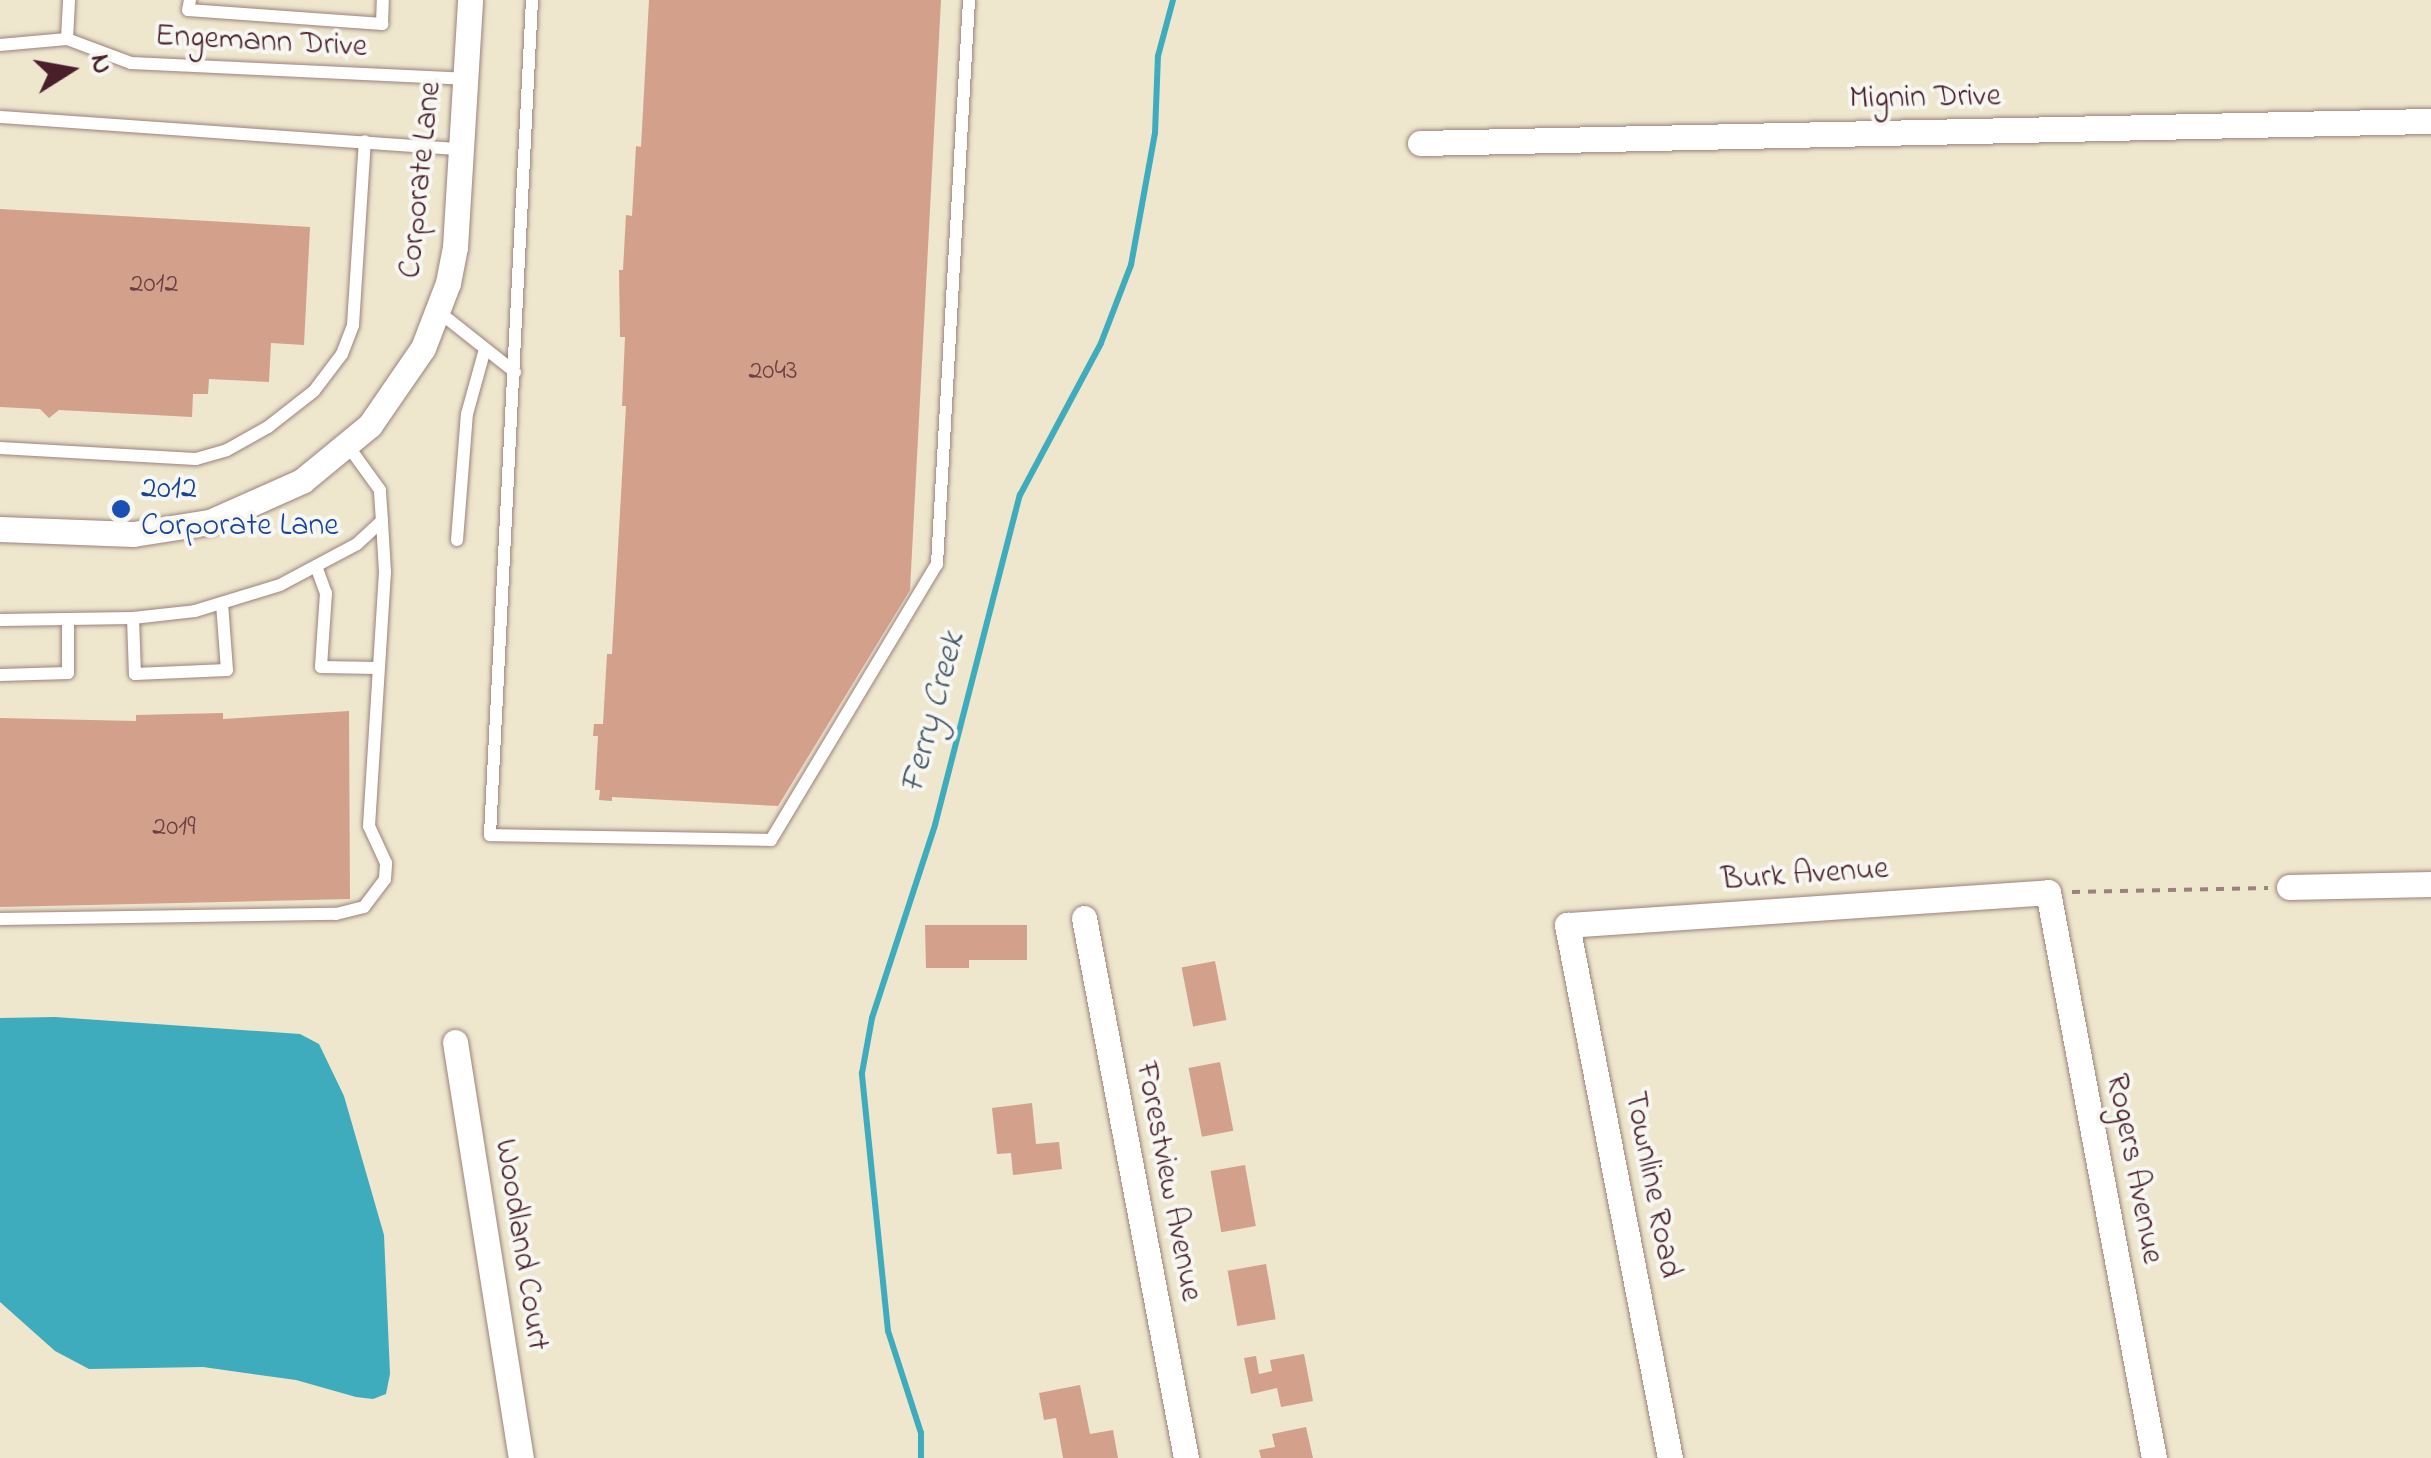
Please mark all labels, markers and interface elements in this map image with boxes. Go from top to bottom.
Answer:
street label: Engemann Drive [154,18,368,68]
north arrow [20,20,120,120]
text: N [78,51,122,77]
street label: Mignin Drive [1849,78,2001,120]
street label: Corporate Lane [393,80,451,280]
house number: 2012 [130,268,178,302]
house number: 2043 [748,355,798,389]
place label: 2012 Corporate Lane [141,472,339,547]
marker: 2012 Corporate Lane [110,498,132,520]
water label: Ferry Creek [892,628,976,798]
house number: 2019 [152,811,196,845]
street label: Burk Avenue [1720,851,1890,901]
street label: Forestview Avenue [1125,1059,1209,1305]
street label: Rogers Avenue [2096,1071,2170,1267]
street label: Townline Road [1614,1088,1688,1282]
street label: Woodland Court [484,1137,556,1353]

